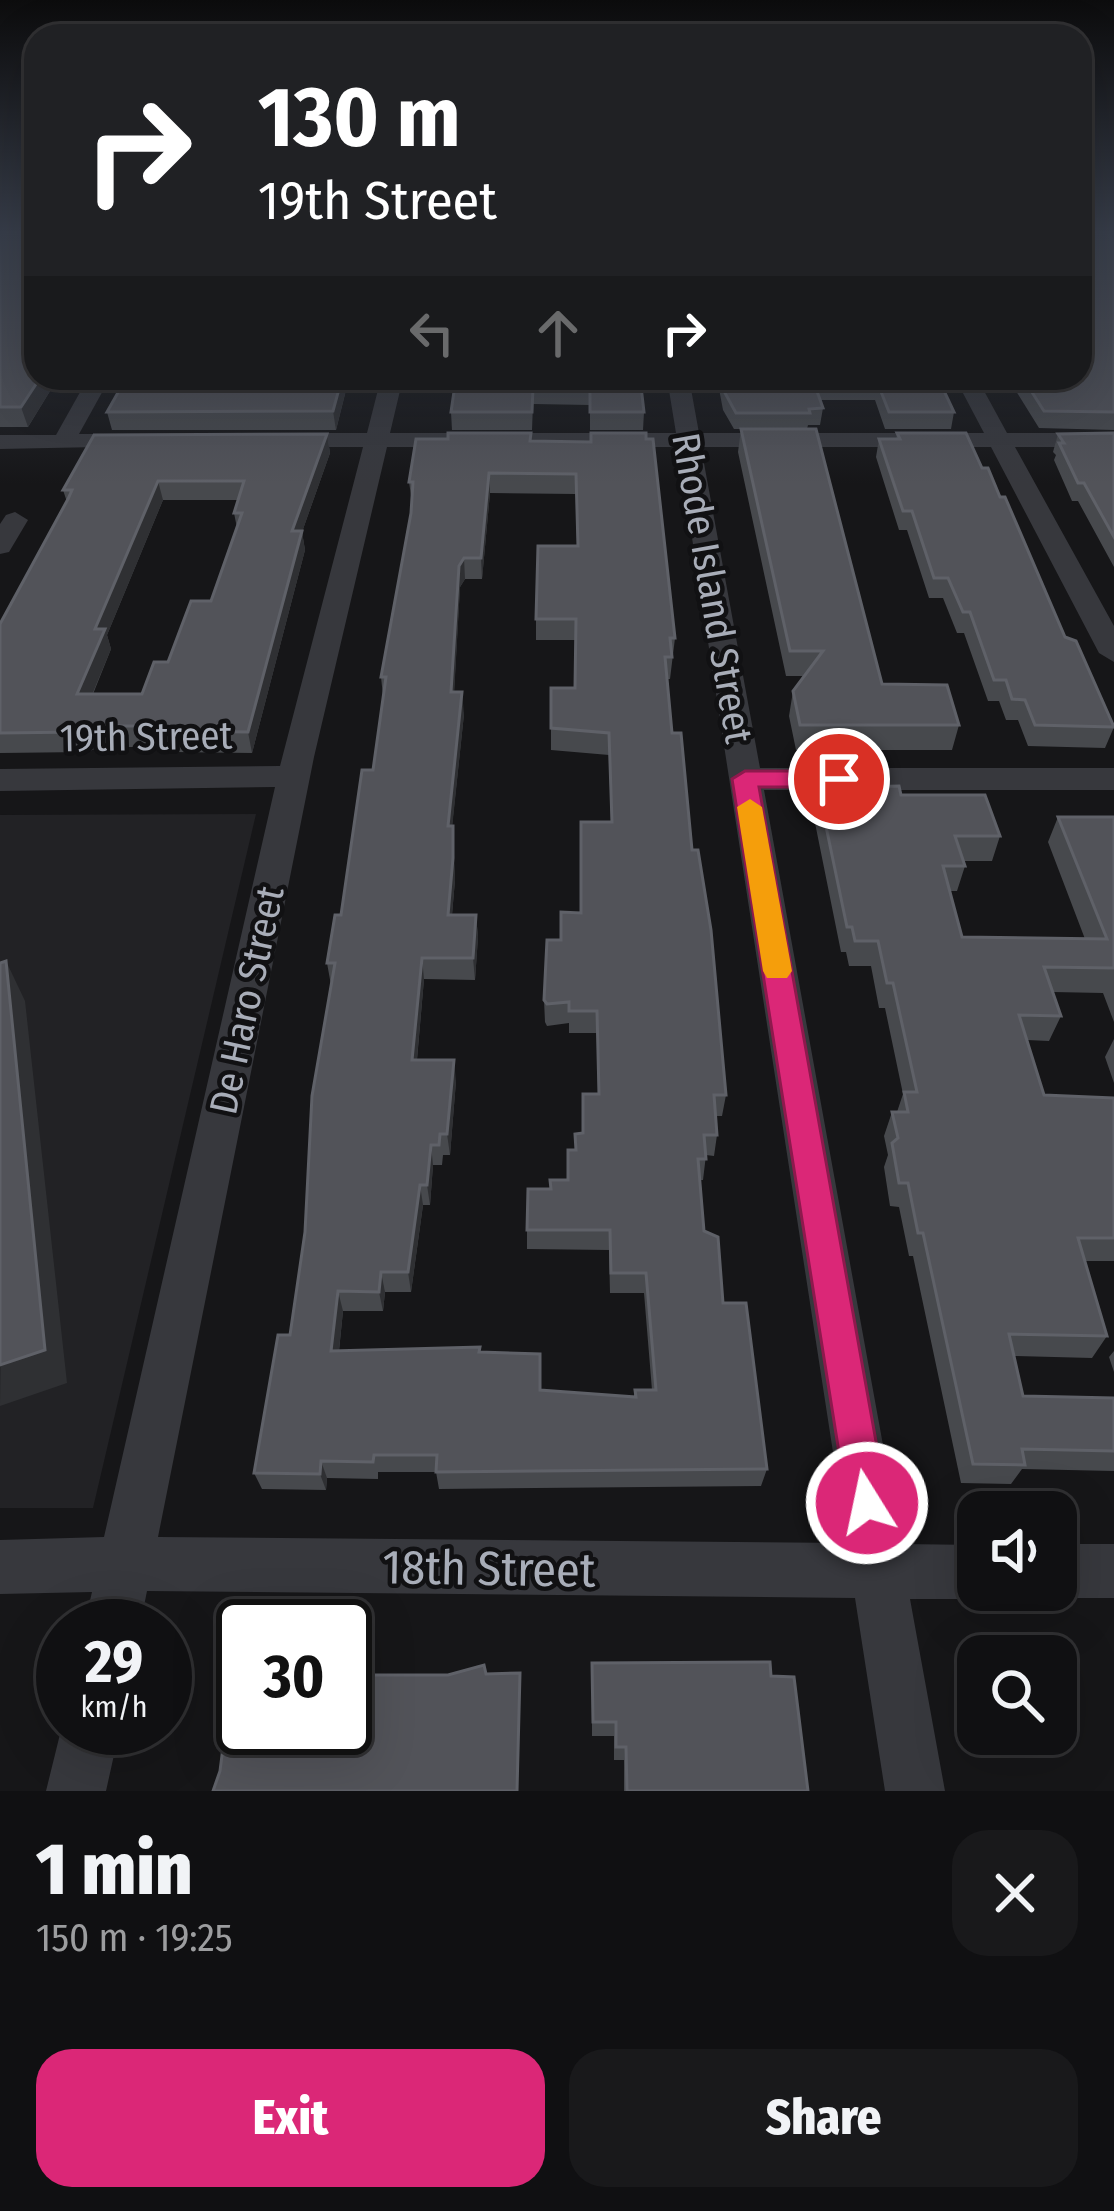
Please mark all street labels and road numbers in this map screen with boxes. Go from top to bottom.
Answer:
street label: Rhode Island Street [662,429,762,747]
street label: 19th Street [59,712,233,762]
street label: De Haro Street [200,882,294,1118]
street label: 18th Street [382,1538,596,1600]

